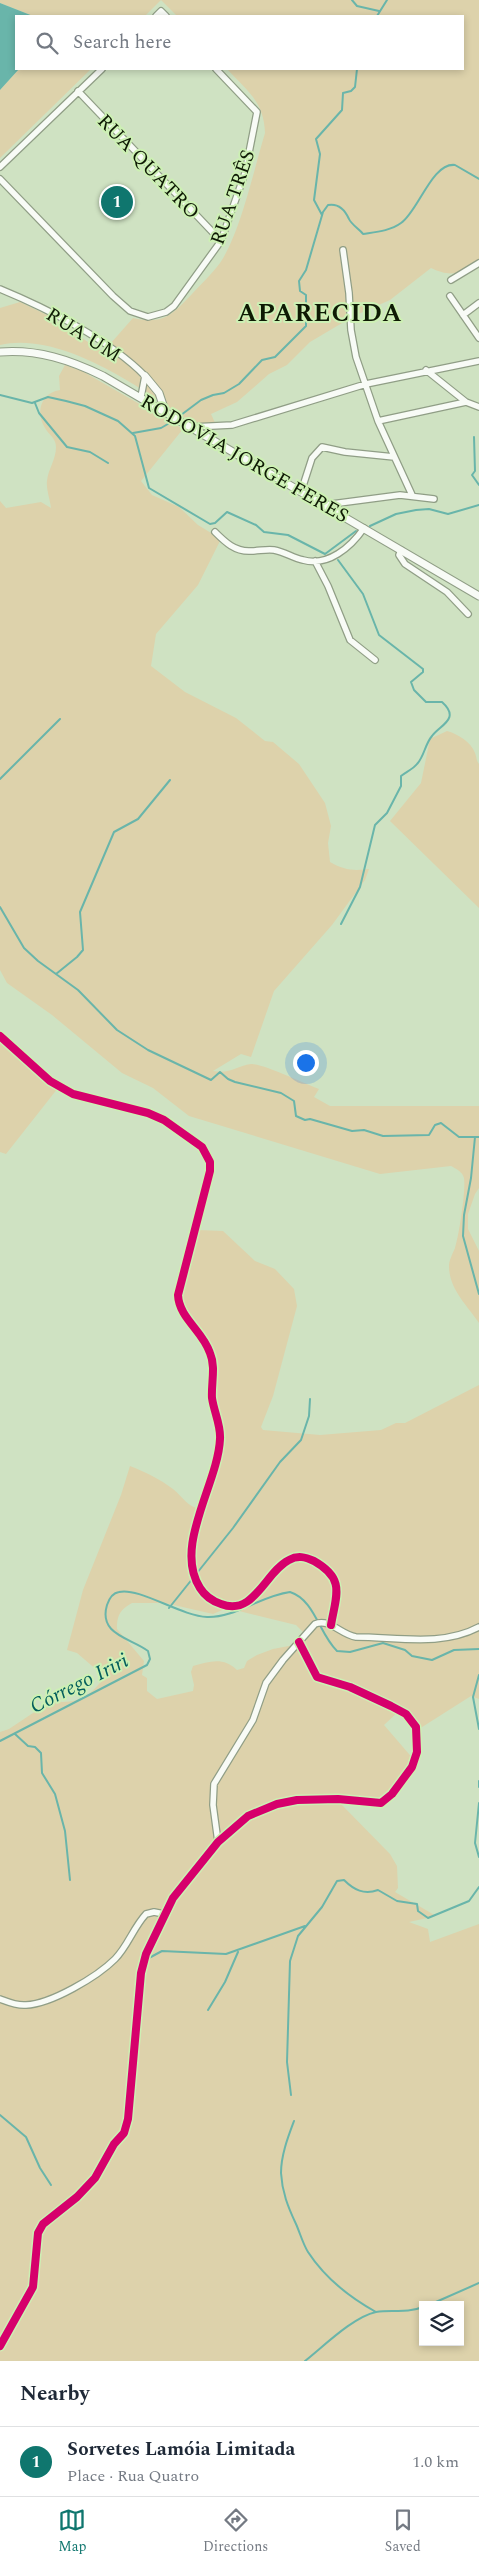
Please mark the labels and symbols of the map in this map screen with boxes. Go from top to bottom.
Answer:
street label: RUA QUATRO [90,107,207,226]
street label: RUA TRÊS [203,146,263,249]
pin: 1 [101,183,133,221]
district label: APARECIDA [237,295,403,333]
street label: RUA UM [40,300,127,370]
street label: RODOVIA JORGE FERES [135,387,354,531]
your location [293,1050,319,1076]
water label: Córrego Iriri [24,1645,135,1723]

